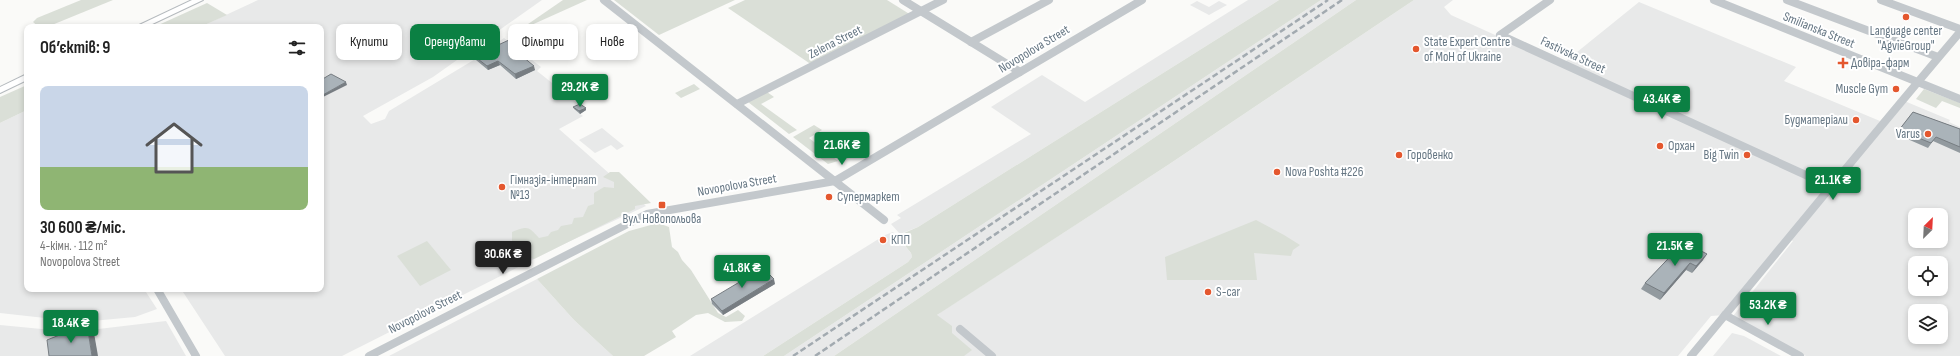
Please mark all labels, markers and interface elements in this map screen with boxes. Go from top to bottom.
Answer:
street label: Smilianska Street [1781,8,1857,52]
marker: Language center "AgvieGroup" [1901,12,1911,22]
street label: Zelena Street [806,22,865,62]
street label: Novopolova Street [996,22,1072,76]
place label: Language center "AgvieGroup" [1870,23,1942,54]
chip: Купити [336,24,402,60]
chip: Орендувати [410,24,500,60]
chip: Фільтри [508,24,578,60]
chip: Нове [586,24,638,60]
street label: Fastivska Street [1538,33,1608,77]
place label: State Expert Centre of MoH of Ukraine [1424,34,1510,65]
icon: filters [286,37,308,59]
text: Об’єктів: 9 [40,38,110,58]
marker: State Expert Centre of MoH of Ukraine [1411,44,1421,54]
place label: Довіра-фарм [1851,55,1909,71]
marker: Довіра-фарм [1838,58,1848,68]
pin: 29.2K ₴ [543,74,617,108]
text: 29.2K ₴ [561,79,599,95]
place label: Muscle Gym [1836,81,1888,97]
marker: Muscle Gym [1891,84,1901,94]
pin: 43.4K ₴ [1625,86,1699,120]
text: 43.4K ₴ [1643,91,1681,107]
icon: home [138,112,210,184]
place label: Будматеріали [1785,112,1848,128]
marker: Будматеріали [1851,115,1861,125]
place label: Varus [1896,126,1920,142]
marker: Varus [1923,129,1933,139]
pin: 21.6K ₴ [805,132,879,166]
text: 21.6K ₴ [823,137,861,153]
place label: Орхан [1668,138,1695,154]
marker: Орхан [1655,141,1665,151]
place label: Горовенко [1407,147,1453,163]
place label: Big Twin [1704,147,1739,163]
marker: Горовенко [1394,150,1404,160]
marker: Big Twin [1742,150,1752,160]
place label: Nova Poshta #226 [1285,164,1364,180]
marker: Nova Poshta #226 [1272,167,1282,177]
pin: 21.1K ₴ [1796,167,1870,201]
street label: Novopolova Street [696,170,778,200]
place label: Гімназія-інтернат №13 [510,172,597,203]
text: 21.1K ₴ [1815,172,1851,188]
marker: Гімназія-інтернат №13 [497,182,507,192]
place label: Супермаркет [837,189,900,205]
marker: Супермаркет [824,192,834,202]
marker: Вул. Новопольова [657,200,667,210]
north arrow [1908,208,1948,248]
map controls [1908,208,1948,344]
place label: Вул. Новопольова [623,211,701,227]
text: 30 600 ₴/міс. [40,218,126,238]
place label: КПП [891,232,910,248]
pin: 21.5K ₴ [1638,233,1712,267]
marker: КПП [878,235,888,245]
text: 4-кімн. · 112 m² [40,238,108,254]
text: 21.5K ₴ [1657,238,1693,254]
pin: 30.6K ₴ [466,241,540,275]
text: 30.6K ₴ [484,246,522,262]
text: Novopolova Street [40,254,120,270]
pin: 41.8K ₴ [705,255,779,289]
button: locate [1908,256,1948,296]
text: 41.8K ₴ [723,260,761,276]
place label: S-car [1216,284,1240,300]
street label: Novopolova Street [386,287,464,337]
marker: S-car [1203,287,1213,297]
pin: 53.2K ₴ [1731,292,1805,326]
text: 53.2K ₴ [1749,297,1787,313]
button: layers [1908,304,1948,344]
pin: 18.4K ₴ [34,310,108,344]
text: 18.4K ₴ [52,315,90,331]

